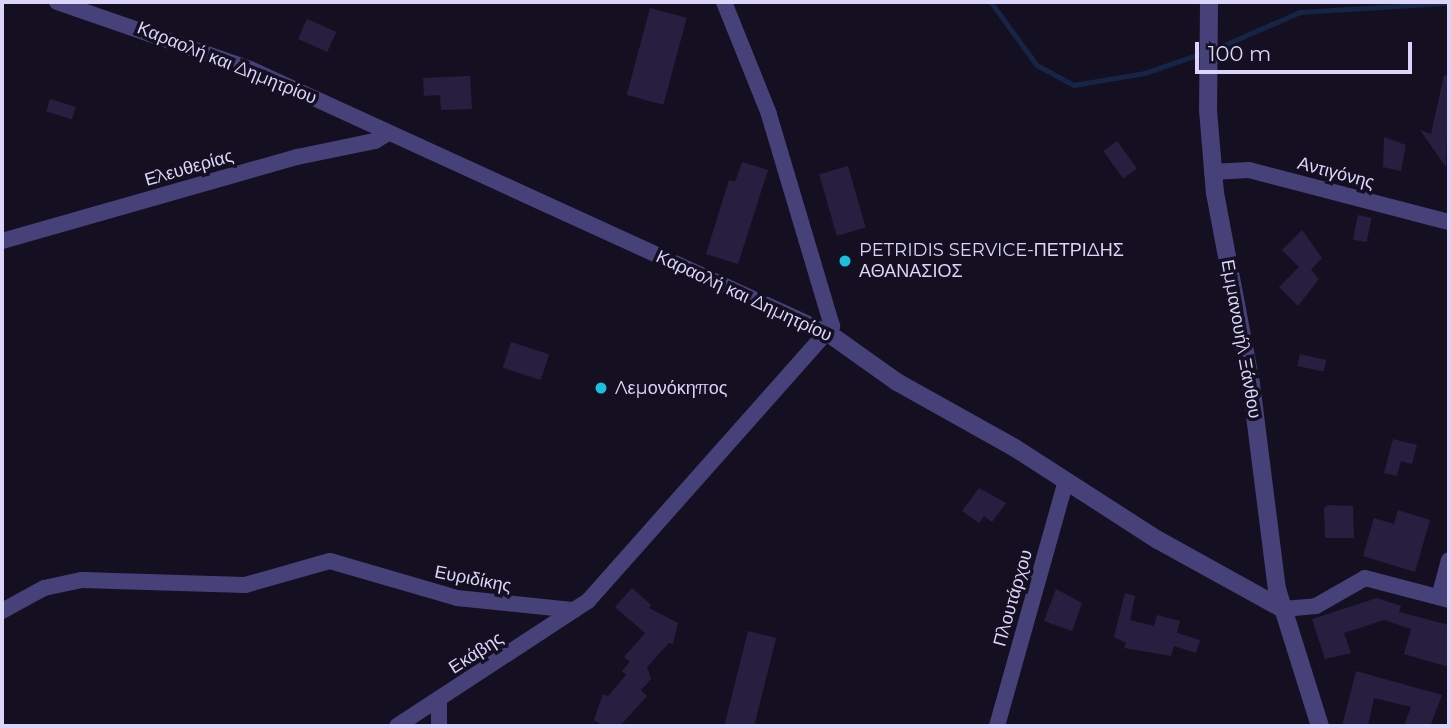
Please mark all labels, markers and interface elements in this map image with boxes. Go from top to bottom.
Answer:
street label: Καραολή και Δημητρίου [134,17,320,109]
scale bar [1199,28,1416,72]
text: 100 m [1208,41,1271,66]
street label: Ελευθερίας [142,145,236,191]
street label: Αντιγόνης [1295,152,1377,194]
place label: PETRIDIS SERVICE-ΠΕΤΡΙΔΗΣ ΑΘΑΝΑΣΙΟΣ [859,240,1124,282]
street label: Καραολή και Δημητρίου [653,246,835,346]
marker: PETRIDIS SERVICE-ΠΕΤΡΙΔΗΣ ΑΘΑΝΑΣΙΟΣ [837,253,853,269]
street label: Εμμανουήλ Ξάνθου [1216,258,1266,420]
place label: Λεμονόκηπος [615,377,728,399]
marker: Λεμονόκηπος [593,380,609,396]
street label: Πλουτάρχου [989,547,1037,649]
street label: Ευριδίκης [433,561,513,597]
street label: Εκάβης [445,628,507,678]

